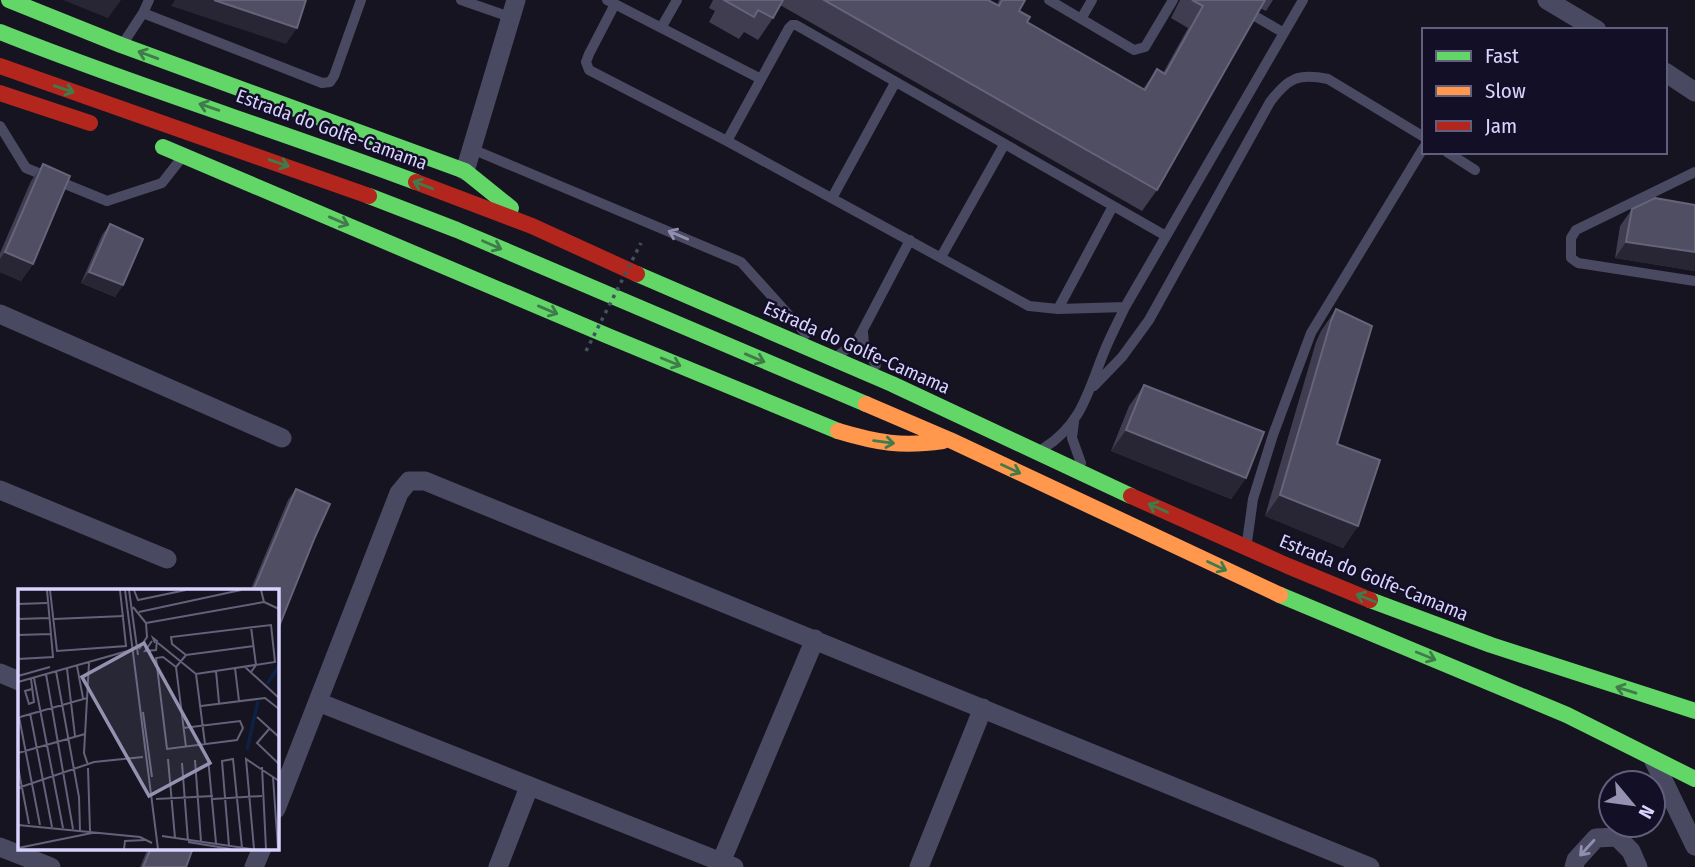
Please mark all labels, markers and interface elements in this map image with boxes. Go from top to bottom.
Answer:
legend [1422,28,1667,154]
text: Fast [1485,43,1519,69]
one-way arrow [138,48,160,60]
text: Slow [1485,78,1526,104]
one-way arrow [53,84,75,96]
street label: Estrada do Golfe-Camama [233,84,431,175]
one-way arrow [198,100,220,112]
text: Jam [1485,113,1517,139]
one-way arrow [268,158,290,170]
one-way arrow [412,177,434,190]
one-way arrow [327,215,349,228]
one-way arrow [667,228,689,241]
one-way arrow [480,239,502,252]
street label: Estrada do Golfe-Camama [760,296,954,399]
one-way arrow [536,305,558,318]
one-way arrow [744,352,766,365]
one-way arrow [660,357,682,370]
one-way arrow [872,436,895,449]
one-way arrow [1000,463,1022,476]
one-way arrow [1148,501,1170,514]
street label: Estrada do Golfe-Camama [1276,529,1472,626]
one-way arrow [1207,560,1228,573]
inset map [18,589,278,850]
one-way arrow [1355,590,1377,603]
one-way arrow [1415,651,1436,664]
one-way arrow [1616,682,1638,695]
north arrow [1597,769,1667,839]
text: N [1634,801,1659,823]
one-way arrow [1579,839,1595,857]

